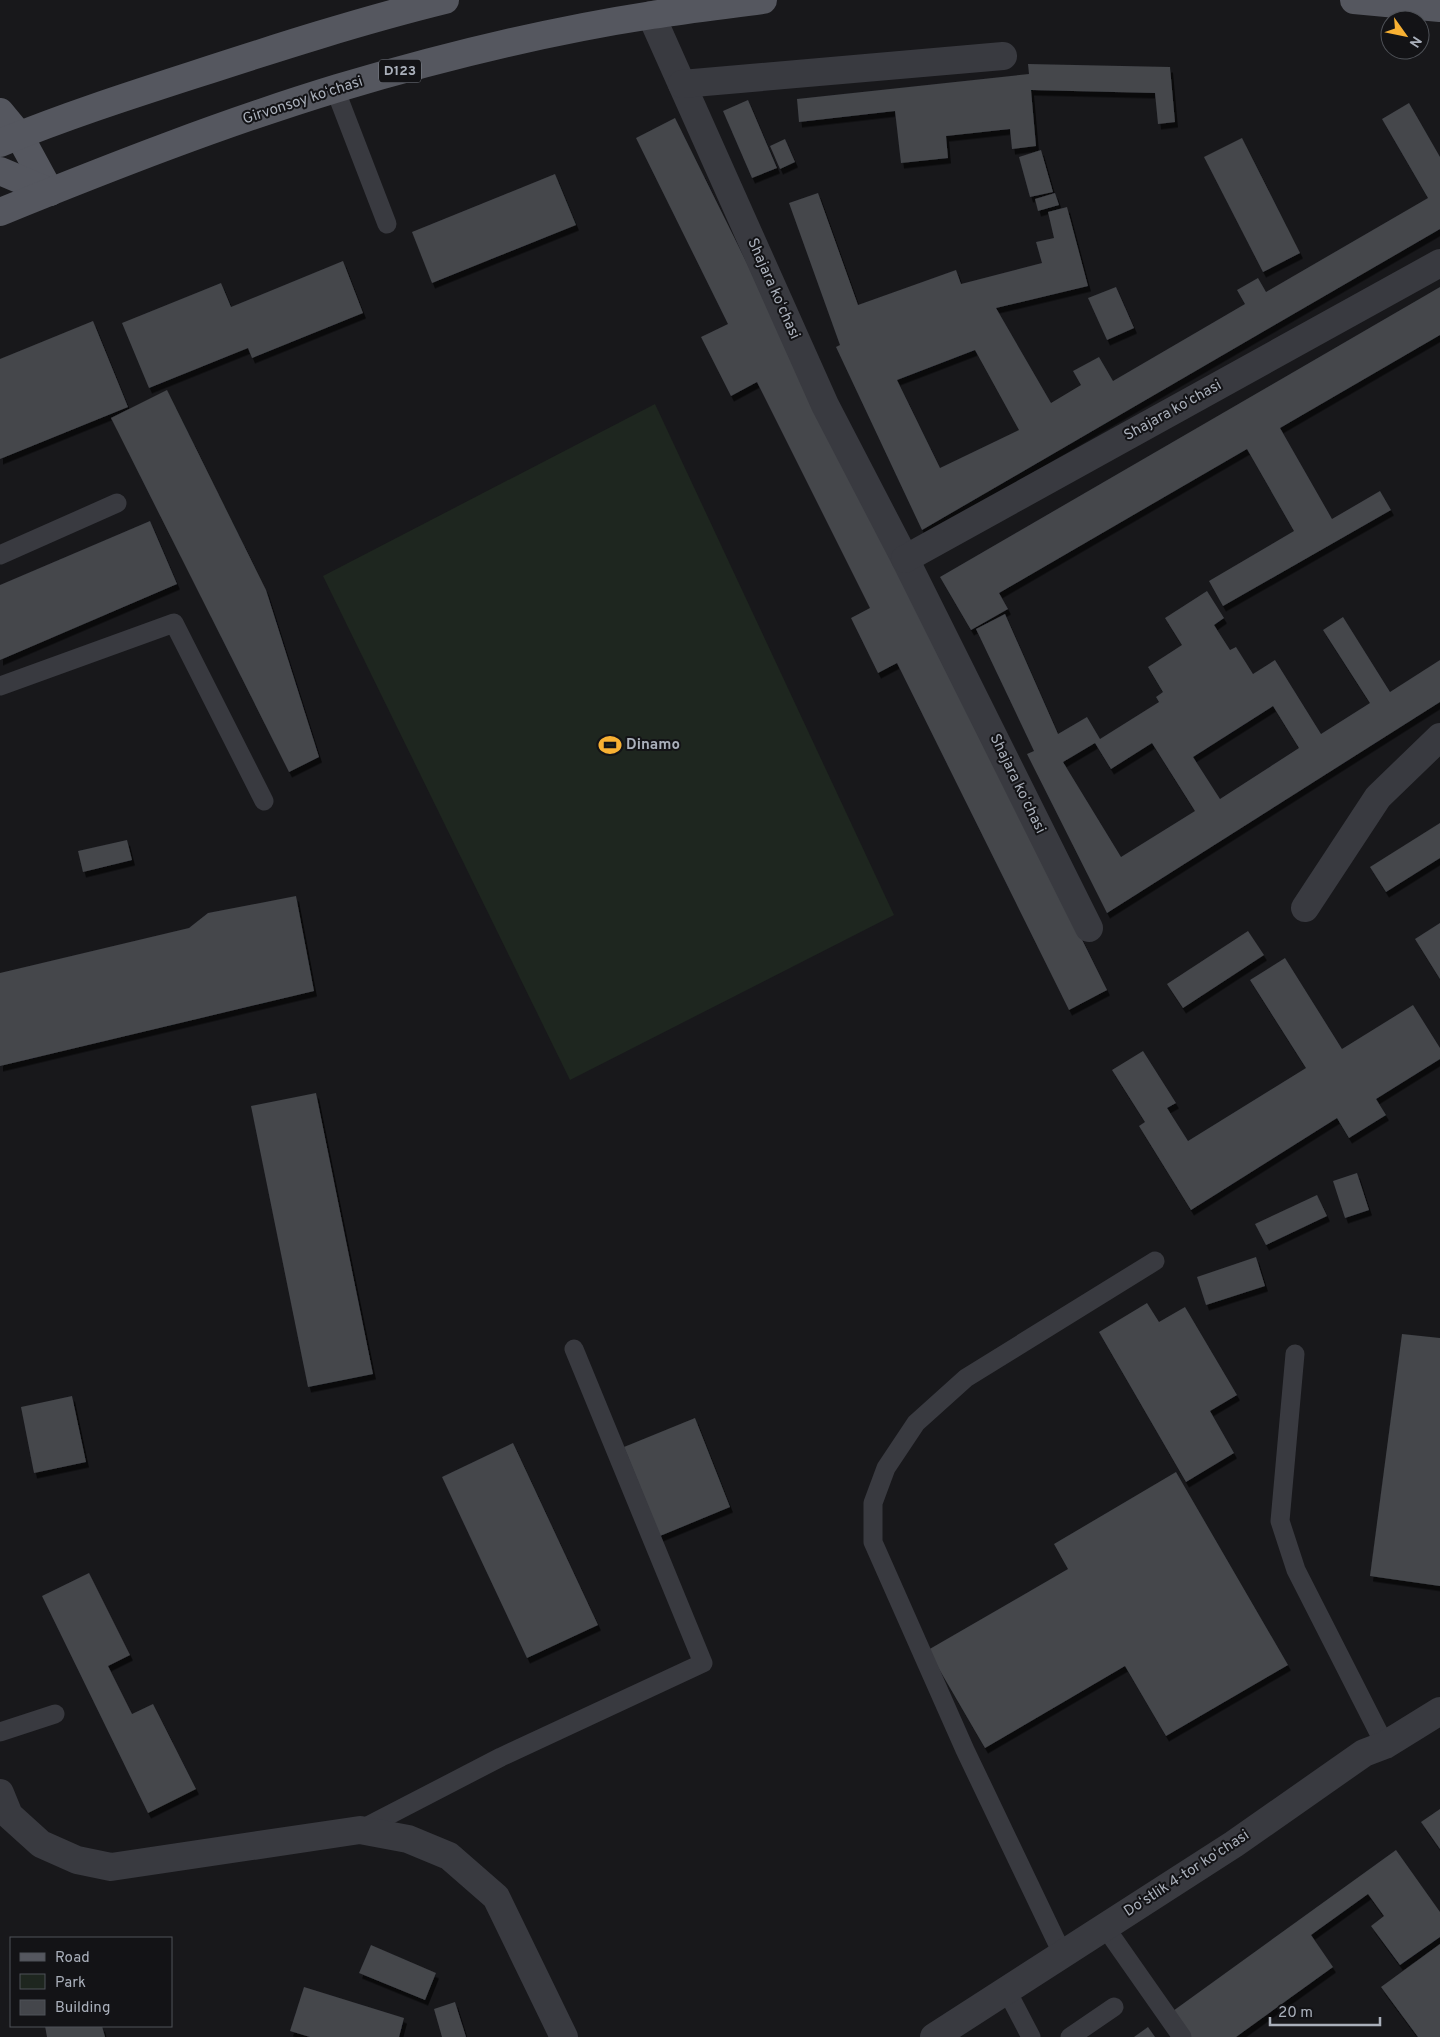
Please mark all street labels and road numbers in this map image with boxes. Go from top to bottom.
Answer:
road number: D123 [379,59,421,82]
street label: Girvonsoy koʻchasi [241,73,365,129]
street label: Shajara koʻchasi [742,235,804,343]
street label: Shajara koʻchasi [1121,376,1225,446]
street label: Shajara koʻchasi [985,731,1049,837]
street label: Doʻstlik 4-tor koʻchasi [1121,1826,1253,1922]

